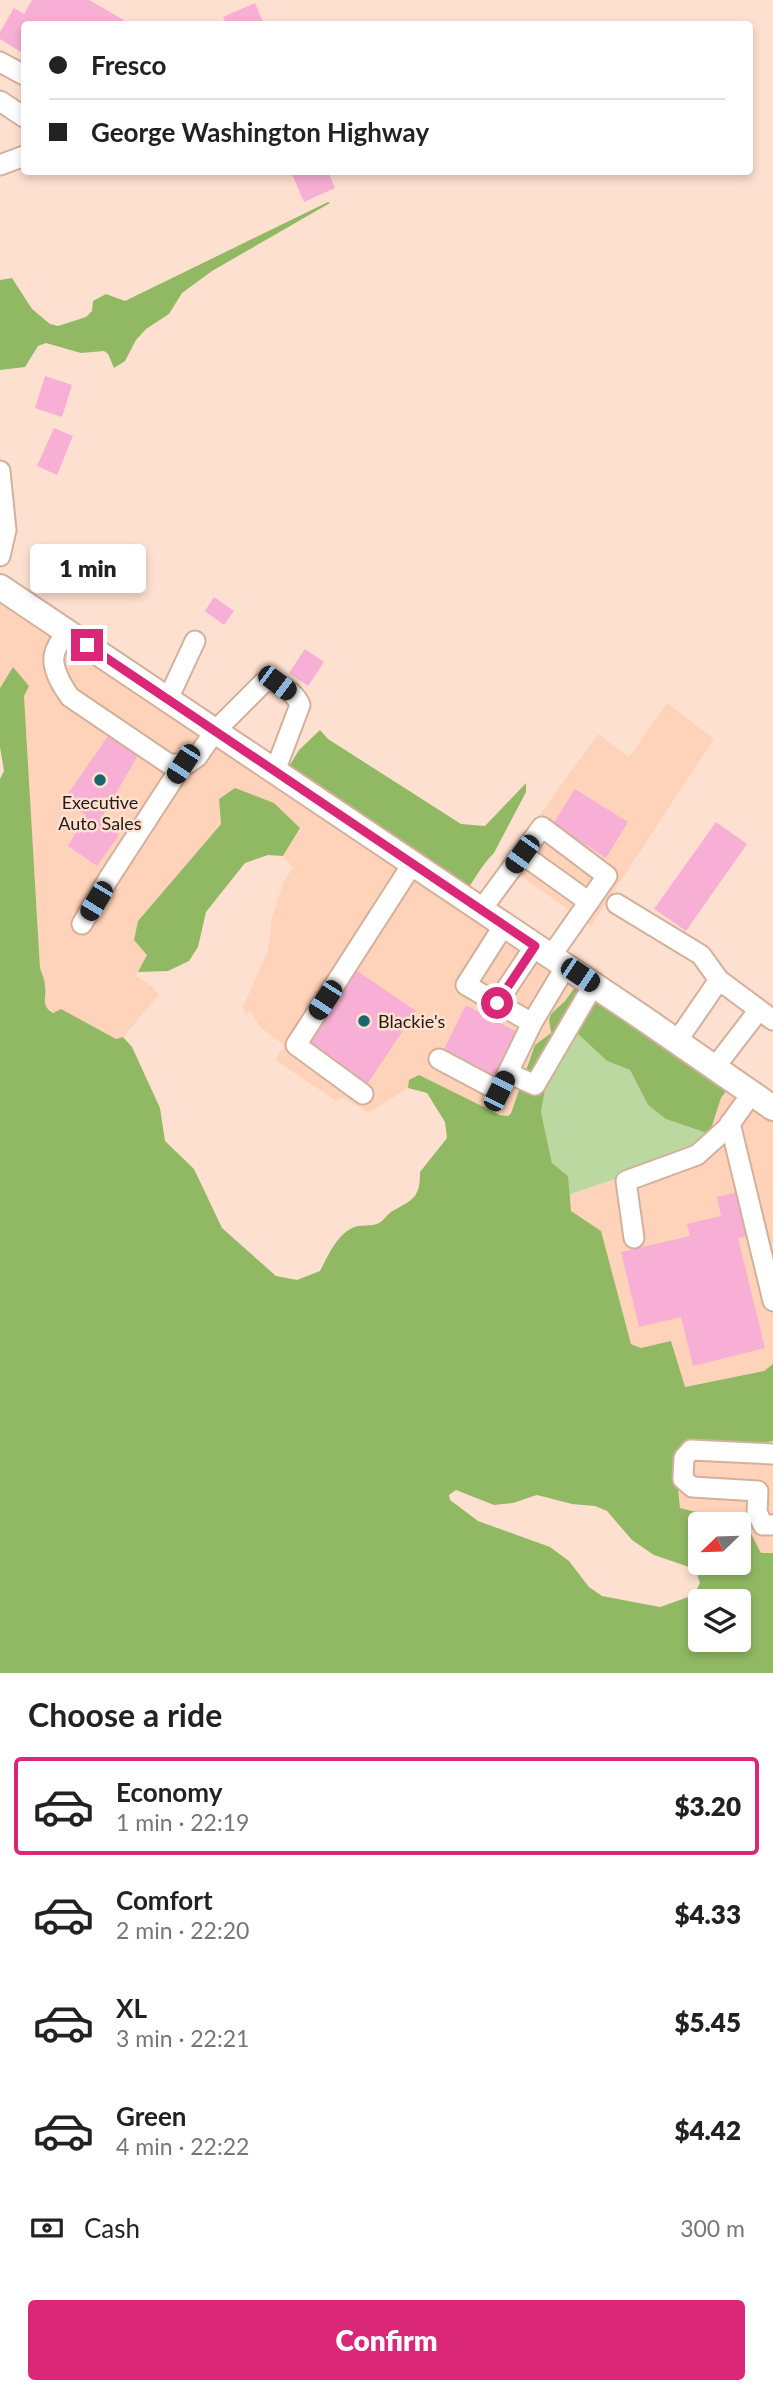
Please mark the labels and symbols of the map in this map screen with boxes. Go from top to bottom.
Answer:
callout: 1 min [29,544,145,592]
route end [71,629,103,661]
car [254,662,301,704]
car [163,741,204,787]
marker: Executive Auto Sales [92,772,108,788]
place label: Executive Auto Sales [58,791,142,834]
car [502,831,543,877]
car [77,878,116,924]
car [557,955,604,995]
car [305,977,346,1023]
route start [481,987,513,1019]
place label: Blackie's [378,1010,445,1032]
marker: Blackie's [356,1013,372,1029]
car [481,1068,518,1114]
north arrow [688,1512,751,1575]

